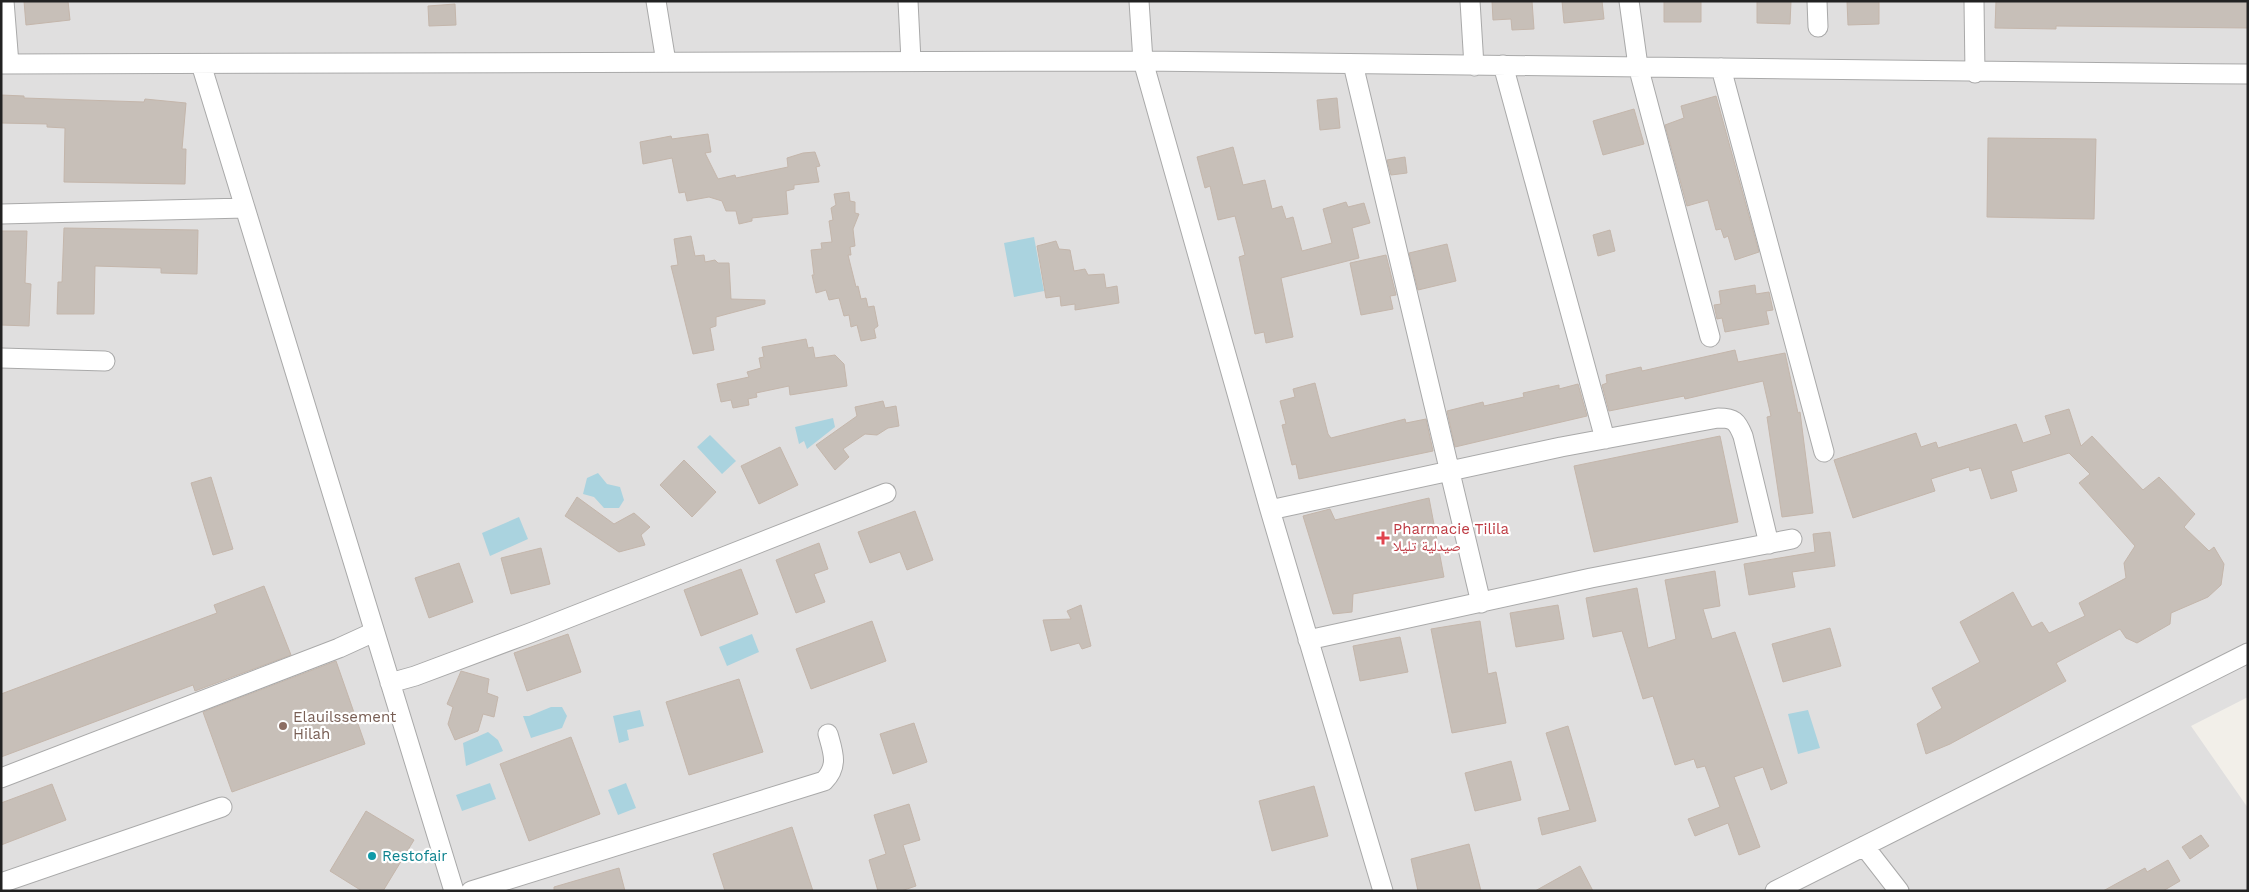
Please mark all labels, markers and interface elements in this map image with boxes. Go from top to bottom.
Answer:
place label: Pharmacie Tilila صيدلية تليلا [1393,520,1510,555]
marker: Pharmacie Tilila صيدلية تليلا [1377,532,1389,544]
place label: Elauilssement Hilah [293,708,397,743]
marker: Elauilssement Hilah [277,720,289,732]
place label: Restofair [382,847,447,865]
marker: Restofair [366,850,378,862]

